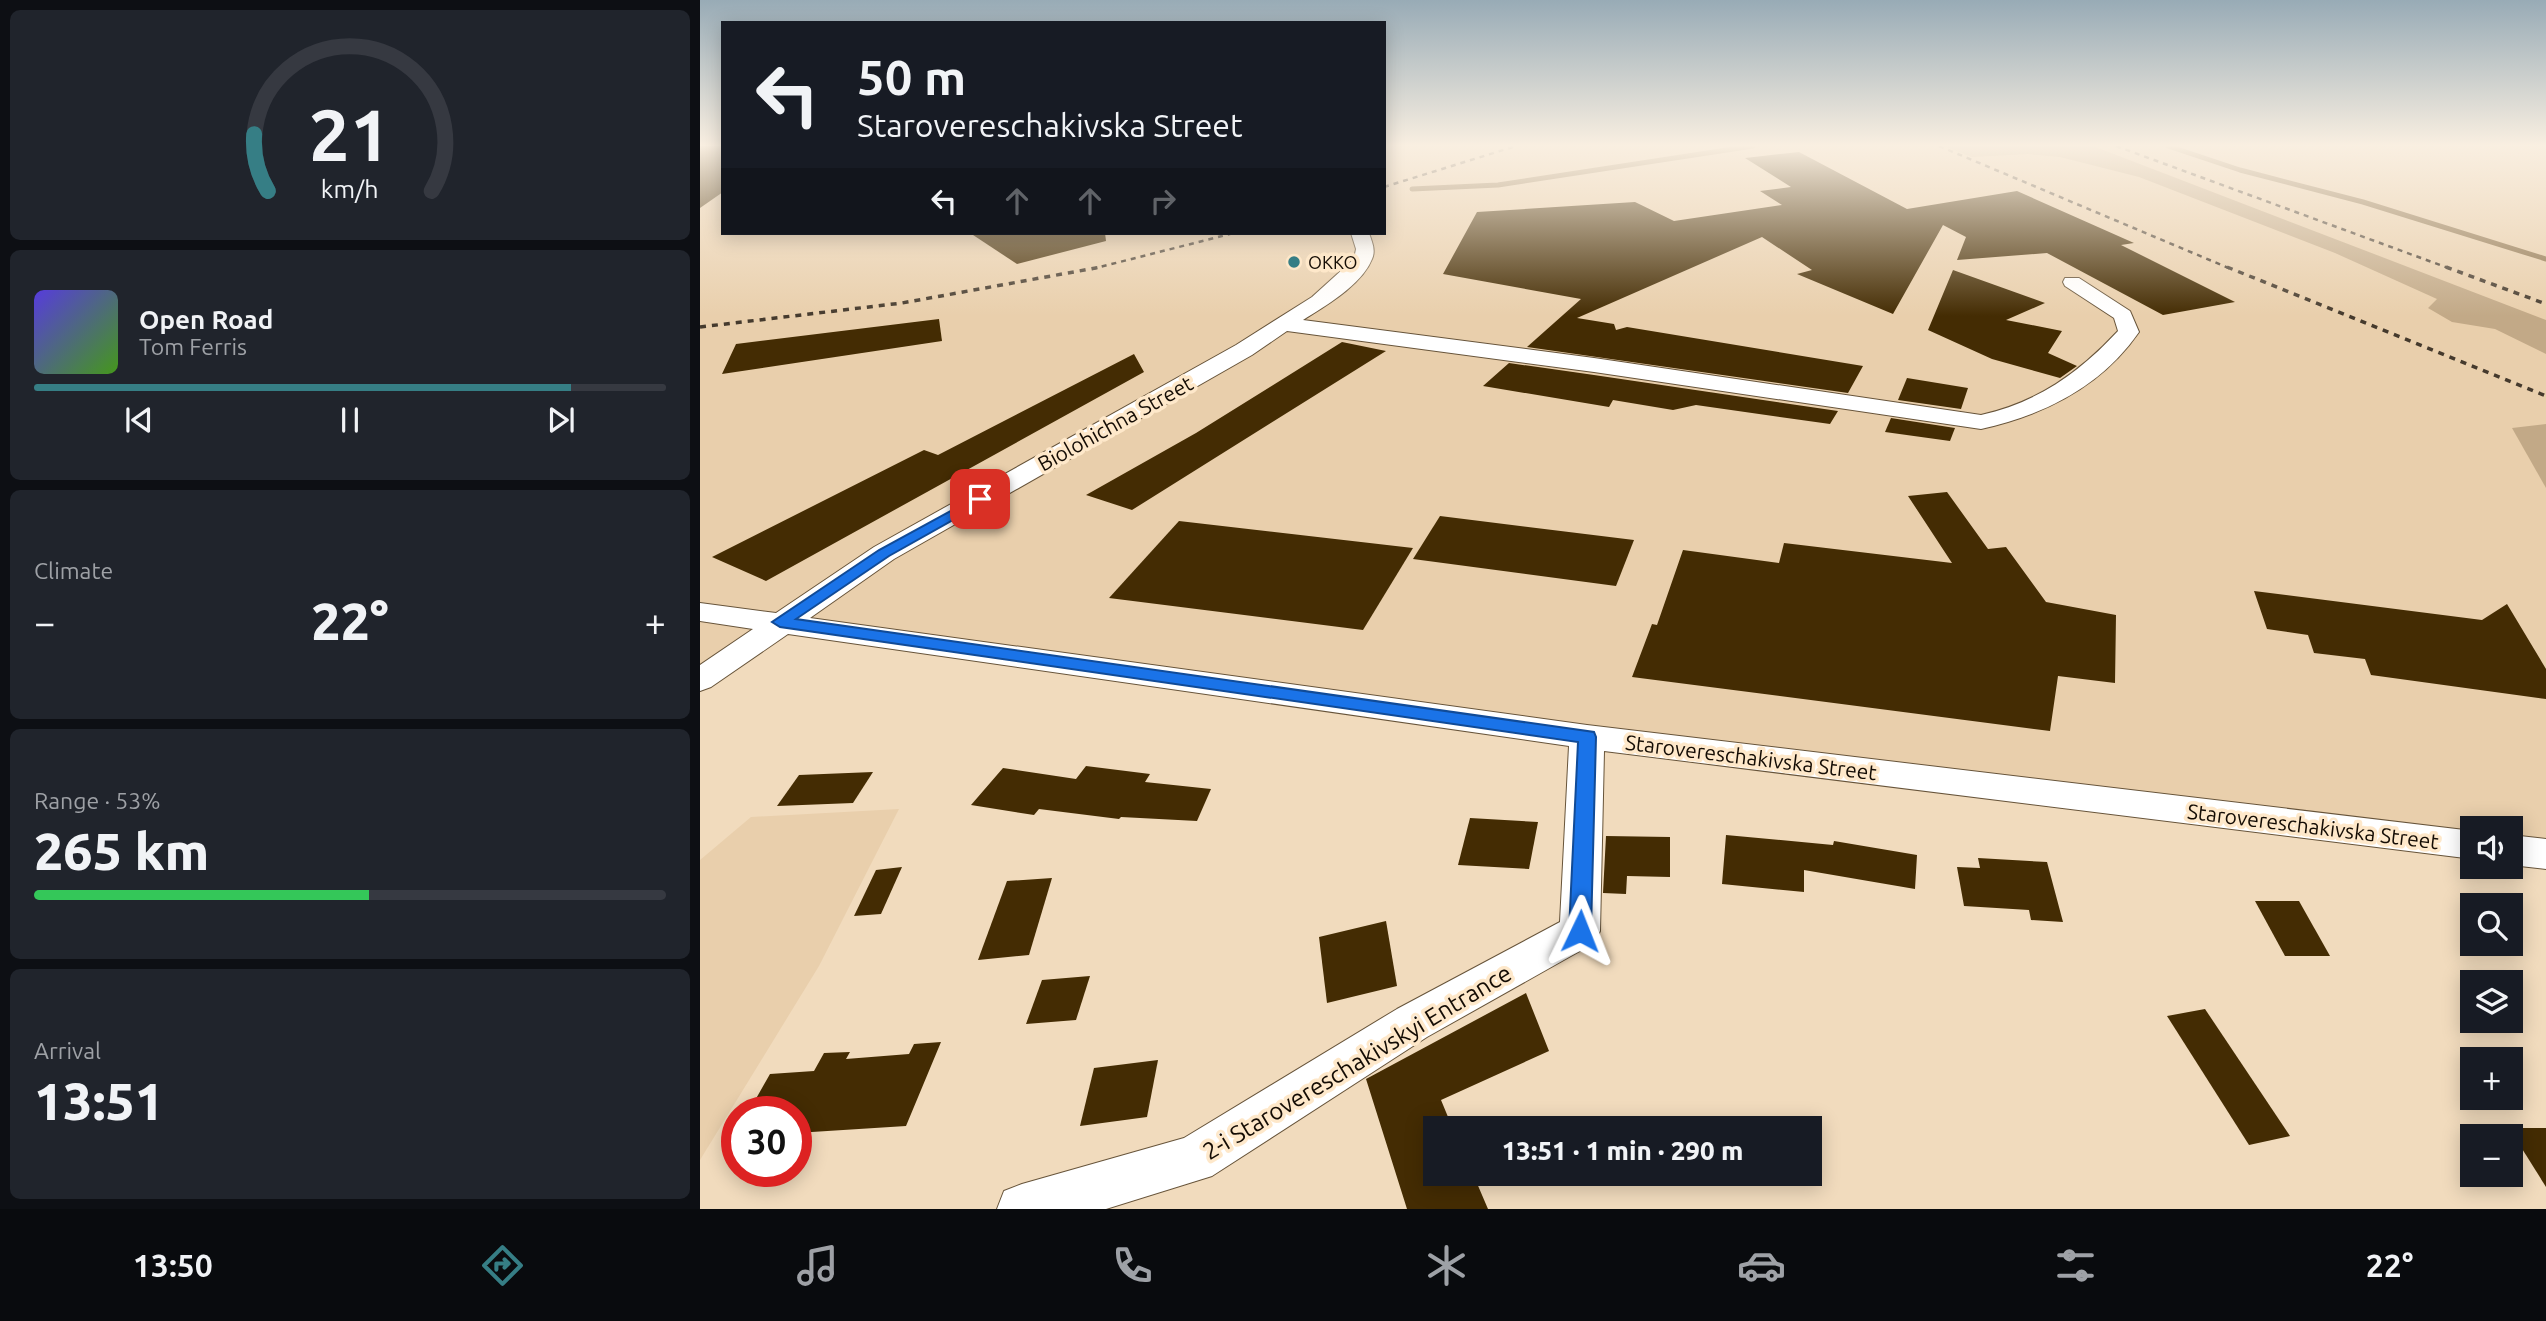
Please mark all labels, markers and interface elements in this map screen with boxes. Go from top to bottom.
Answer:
icon: left [742,49,833,140]
text: 50 m [857,49,966,104]
text: 21 [309,93,391,175]
text: Starovereschakivska Street [857,107,1243,143]
text: km/h [321,175,379,203]
icon: left [925,182,963,220]
icon: ahead [998,182,1036,220]
icon: ahead [1071,182,1109,220]
icon: right [1144,182,1182,220]
place label: OKKO [1308,252,1357,272]
marker: OKKO [1286,254,1302,270]
text: Open Road [139,305,273,334]
text: Tom Ferris [139,334,247,359]
street label: Biolohichna Street [1033,370,1197,476]
icon: previous [120,401,158,439]
icon: pause [331,401,369,439]
icon: next [542,401,580,439]
pin [950,469,1010,529]
icon: arrive [961,480,999,518]
text: Climate [34,558,113,583]
text: 22° [311,592,389,650]
text: − [34,601,55,643]
text: + [645,601,666,643]
street label: Starovereschakivska Street [1624,730,1878,784]
text: Range · 53% [34,788,161,813]
street label: Starovereschakivska Street [2186,799,2440,853]
map controls [2460,816,2523,1187]
button: sound [2460,816,2523,879]
text: 265 km [34,822,209,880]
button: search [2460,893,2523,956]
position arrow [1543,894,1617,968]
street label: 2-i Starovereschakivskyi Entrance [1198,959,1516,1165]
button: layers [2460,970,2523,1033]
text: Arrival [34,1038,101,1063]
button: + [2460,1047,2523,1110]
text: 13:51 [34,1072,164,1130]
speed limit sign: 30 [721,1096,812,1187]
button: − [2460,1124,2523,1187]
text: 13:51 · 1 min · 290 m [1502,1136,1743,1165]
icon: directions [478,1241,527,1290]
icon: music [793,1241,842,1290]
icon: phone [1108,1241,1157,1290]
icon: climate [1422,1241,1471,1290]
icon: car [1737,1241,1786,1290]
icon: filters [2051,1241,2100,1290]
text: 13:50 [133,1247,213,1283]
text: 22° [2366,1247,2413,1283]

